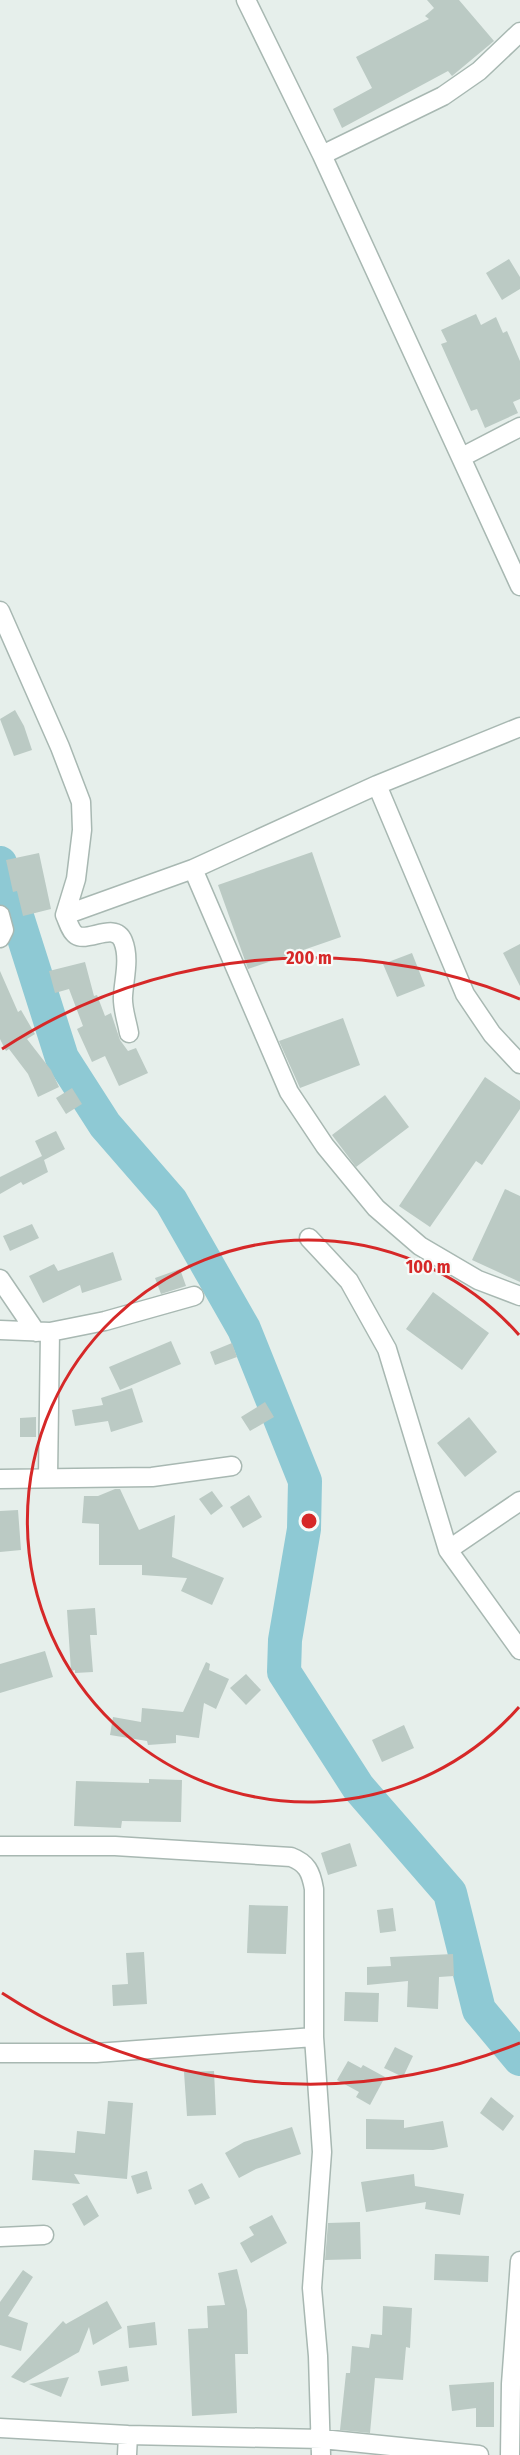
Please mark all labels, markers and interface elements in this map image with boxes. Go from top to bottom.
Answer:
text: 200 m [285,947,332,969]
text: 100 m [406,1256,450,1278]
centre of rings [299,1511,319,1531]

